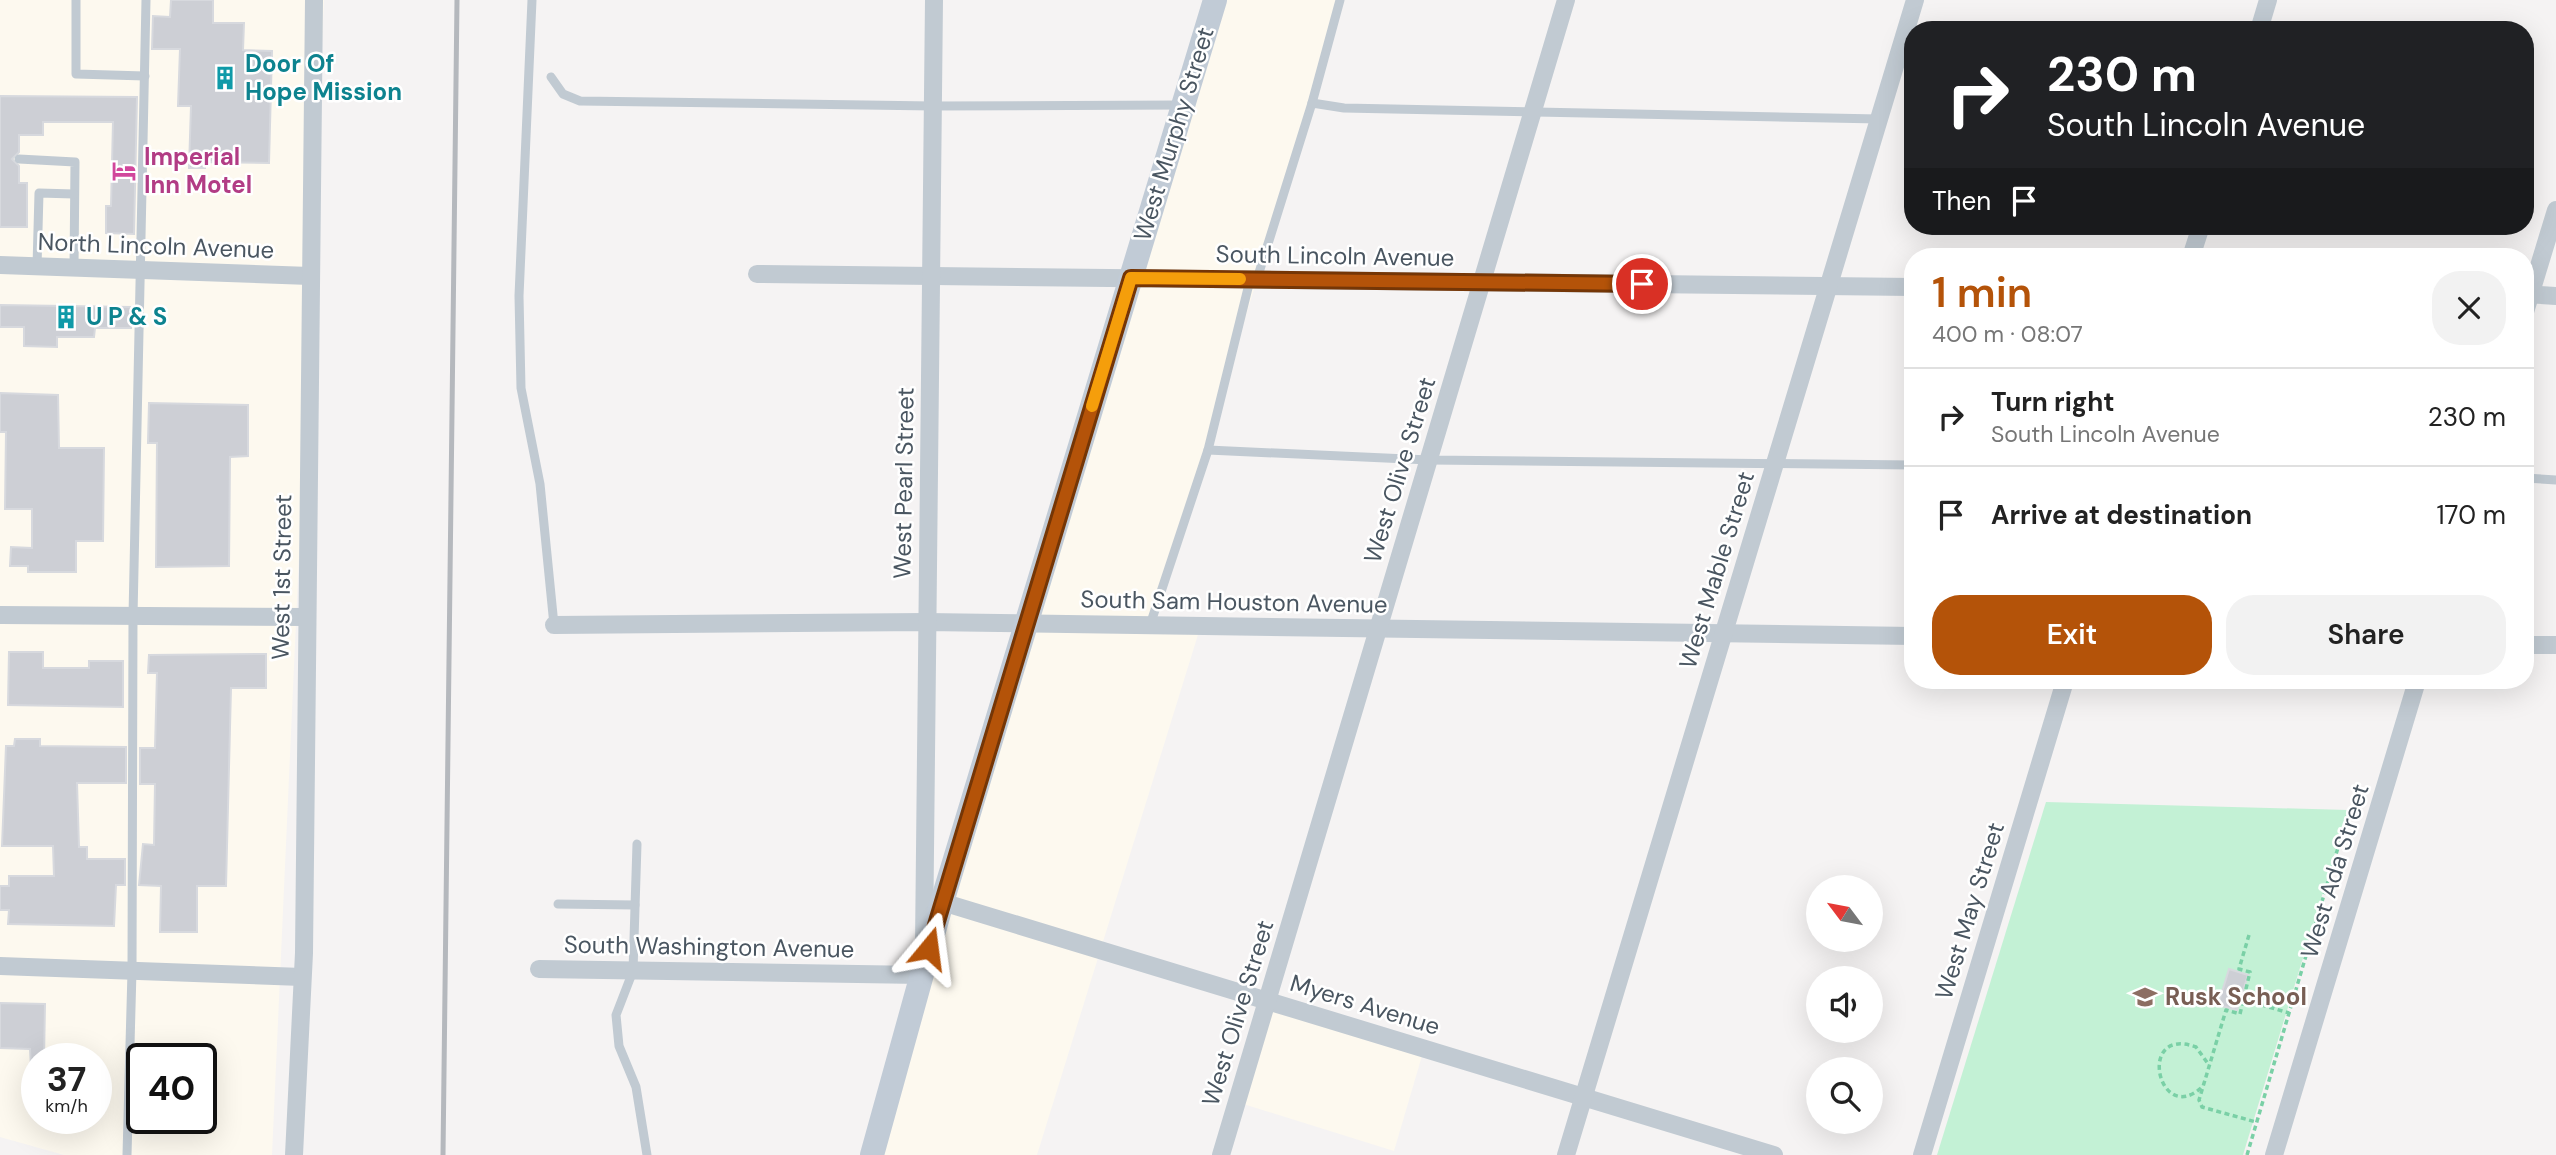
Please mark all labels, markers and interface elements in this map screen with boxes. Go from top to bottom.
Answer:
street label: West Murphy Street [1126,23,1221,245]
text: 230 m [2047,42,2197,106]
place label: Door Of Hope Mission [245,48,402,107]
icon: right [1932,49,2023,140]
building icon: Door Of Hope Mission [211,64,239,92]
text: South Lincoln Avenue [2047,104,2365,146]
place label: Imperial Inn Motel [144,141,252,200]
hotel icon: Imperial Inn Motel [110,157,138,185]
icon: arrive [2005,182,2043,220]
text: Then [1932,184,1991,218]
street label: North Lincoln Avenue [37,226,275,265]
street label: South Lincoln Avenue [1215,238,1455,273]
pin [1612,254,1672,314]
icon: arrive [1623,265,1661,303]
text: 1 min [1932,265,2032,320]
button: close [2432,271,2506,345]
place label: U P & S [86,301,167,332]
building icon: U P & S [52,303,80,331]
text: 400 m · 08:07 [1932,319,2083,349]
street label: West Olive Street [1357,373,1443,567]
text: Turn right [1991,385,2115,419]
street label: West Pearl Street [886,387,921,579]
icon: right [1932,398,1970,436]
text: 230 m [2428,400,2506,434]
text: South Lincoln Avenue [1991,419,2220,449]
street label: West Mable Street [1672,467,1761,672]
street label: West 1st Street [265,494,298,660]
icon: arrive [1932,496,1970,534]
text: Arrive at destination [1991,498,2252,532]
text: 170 m [2437,498,2506,532]
street label: South Sam Houston Avenue [1080,583,1388,620]
button: Exit [1932,595,2212,675]
button: Share [2226,595,2506,675]
street label: West Ada Street [2293,780,2376,962]
street label: West May Street [1928,819,2011,1003]
north arrow [1806,875,1883,952]
map controls [1806,875,1883,1134]
position arrow [892,911,966,985]
street label: West Olive Street [1195,916,1281,1110]
street label: South Washington Avenue [564,928,854,965]
button: sound [1806,966,1883,1043]
street label: Myers Avenue [1287,967,1444,1042]
place label: Rusk School [2165,981,2307,1012]
school or university icon: Rusk School [2131,983,2159,1011]
speed limit sign: 40 [126,1043,217,1134]
text: 37 [47,1056,86,1102]
button: search [1806,1057,1883,1134]
text: km/h [45,1094,88,1118]

